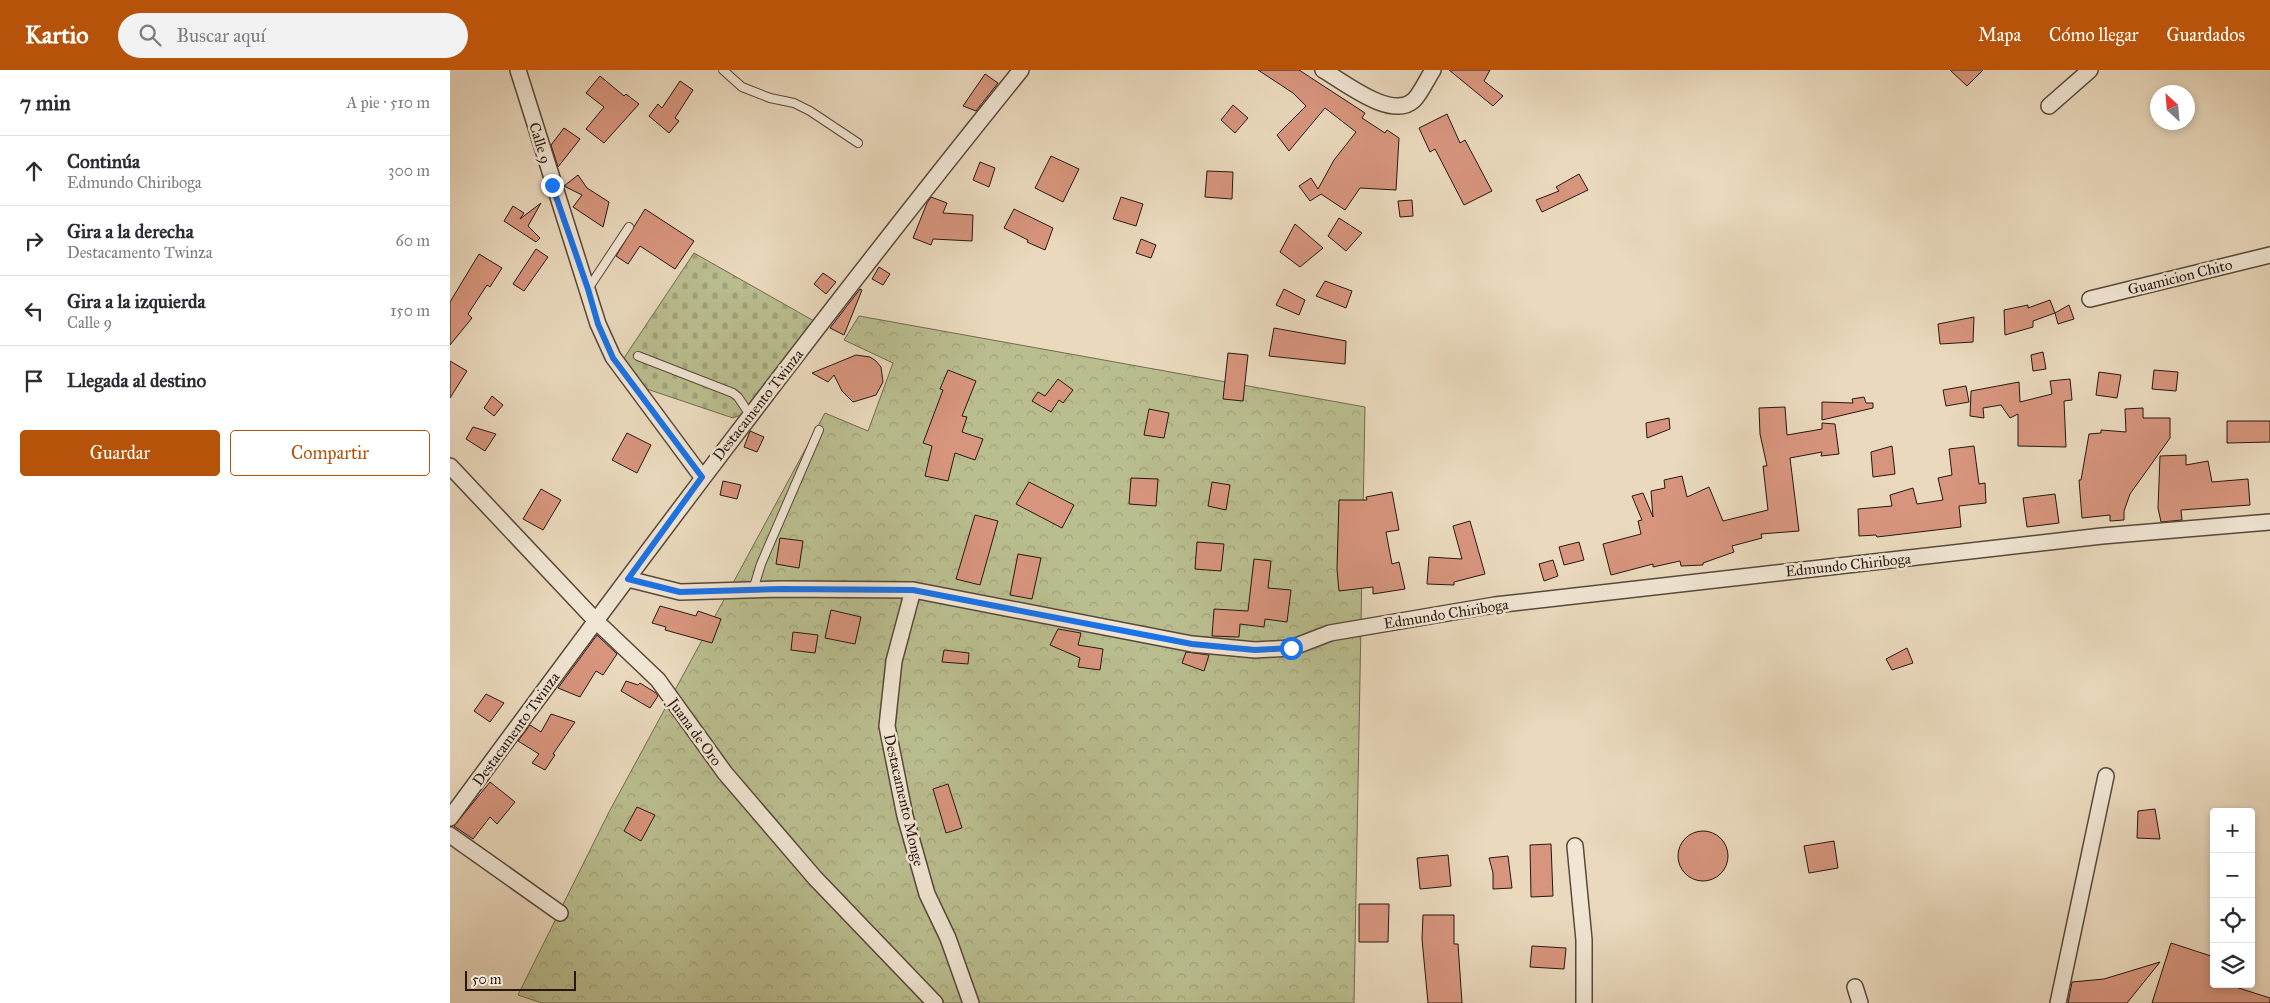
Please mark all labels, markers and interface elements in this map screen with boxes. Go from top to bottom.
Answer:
search box [118,13,468,58]
text: Kartio [25,20,88,50]
icon: search [136,21,164,49]
text: Buscar aquí [176,24,266,47]
text: Mapa [1978,24,2021,46]
text: Cómo llegar [2049,24,2139,46]
text: Guardados [2167,24,2245,46]
north arrow [2150,85,2195,130]
text: 7 min [20,90,71,116]
text: A pie · 510 m [347,93,430,112]
street label: Calle 9 [525,120,555,166]
text: Continúa [67,150,140,173]
icon: ahead [20,157,48,185]
text: 300 m [388,161,430,180]
text: Edmundo Chiriboga [67,173,201,192]
route end [541,174,564,197]
text: Gira a la derecha [67,220,194,243]
icon: right [20,227,48,255]
text: 60 m [396,231,430,250]
text: Destacamento Twinza [67,243,212,262]
street label: Guamicion Chito [2126,255,2234,299]
text: Gira a la izquierda [67,290,206,313]
icon: left [20,297,48,325]
text: 150 m [390,301,430,320]
text: Calle 9 [67,313,112,332]
street label: Destacamento Twinza [709,345,807,464]
icon: arrive [20,367,48,395]
text: Llegada al destino [67,369,206,392]
button: Guardar [20,430,220,476]
button: Compartir [230,430,430,476]
street label: Edmundo Chiriboga [1784,549,1912,581]
street label: Edmundo Chiriboga [1382,595,1510,633]
route start [1280,637,1303,660]
street label: Destacamento Twinza [469,668,564,789]
street label: Juana de Oro [662,693,726,770]
street label: Destacamento Monge [880,732,928,868]
map controls [2210,808,2255,988]
button: + [2210,808,2255,853]
button: − [2210,853,2255,898]
button: locate [2210,898,2255,943]
button: layers [2210,943,2255,988]
scale bar [465,968,576,991]
text: 50 m [472,971,501,988]

